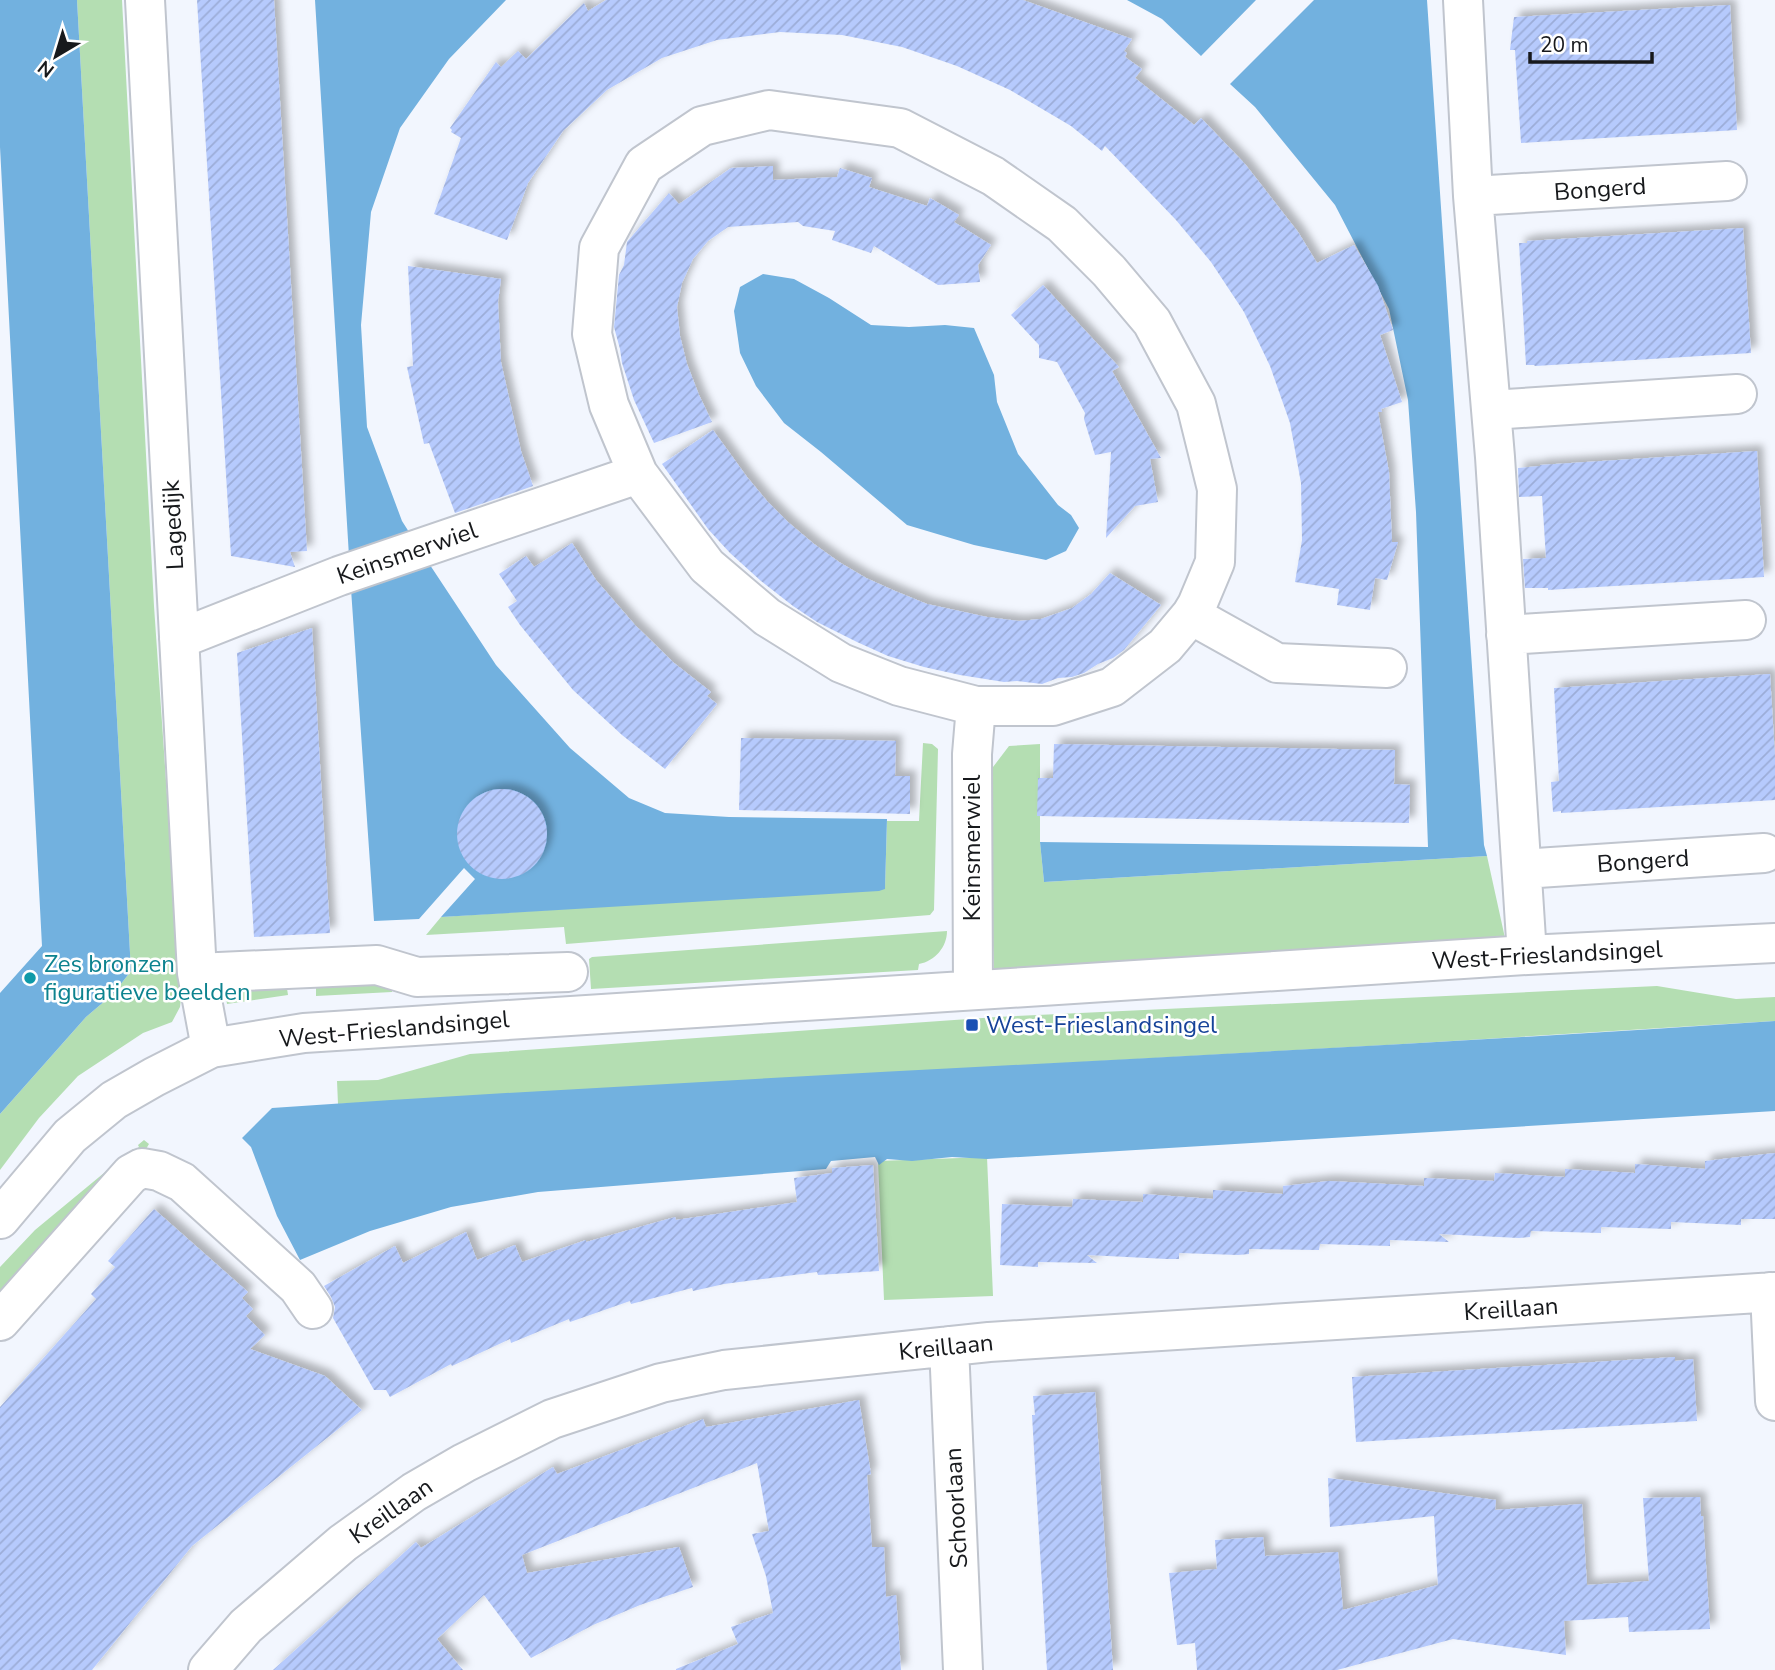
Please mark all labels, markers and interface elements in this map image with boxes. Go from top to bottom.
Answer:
north arrow [21,21,91,91]
scale bar [1530,21,1652,65]
text: 20 m [1540,31,1589,59]
text: N [33,54,60,83]
street label: Bongerd [1553,170,1647,208]
street label: Lagedijk [155,478,191,571]
street label: Keinsmerwiel [333,514,481,592]
street label: Keinsmerwiel [956,775,988,921]
street label: Bongerd [1596,842,1690,880]
street label: West-Frieslandsingel [1431,933,1663,977]
place label: Zes bronzen figuratieve beelden [44,948,251,1008]
marker: Zes bronzen figuratieve beelden [22,970,38,986]
street label: West-Frieslandsingel [278,1003,510,1055]
place label: West-Frieslandsingel [986,1009,1217,1041]
marker: West-Frieslandsingel [964,1017,980,1033]
street label: Kreillaan [1462,1290,1560,1328]
street label: Kreillaan [897,1326,995,1368]
street label: Schoorlaan [937,1447,975,1569]
street label: Kreillaan [343,1471,439,1551]

